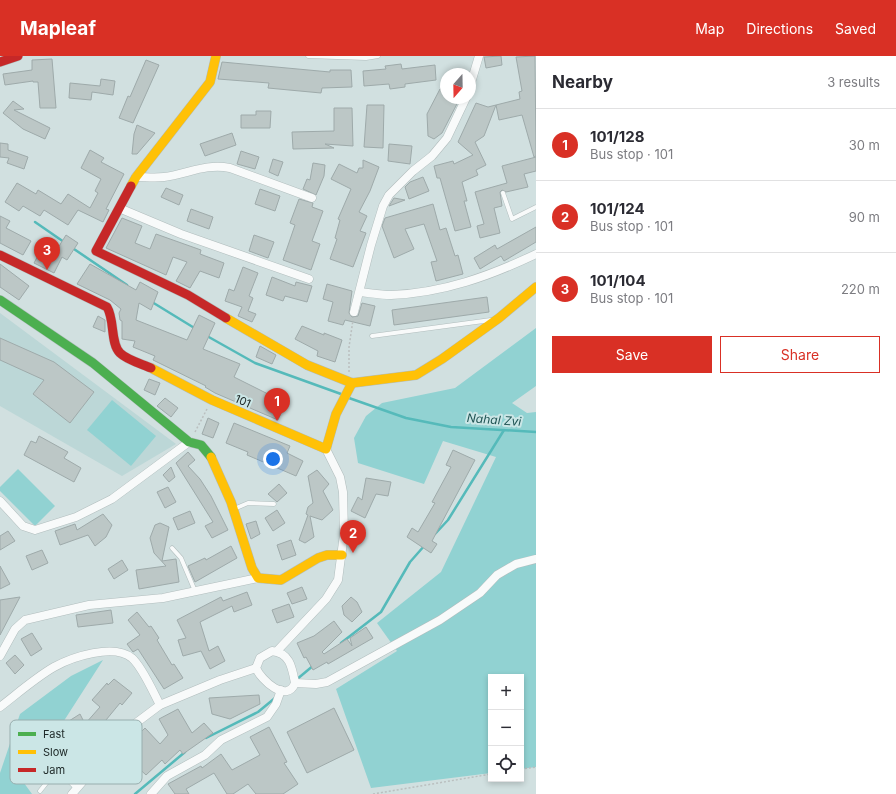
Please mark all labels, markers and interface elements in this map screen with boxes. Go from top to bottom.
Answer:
text: Mapleaf [20,17,96,40]
text: Map [695,20,724,37]
text: Directions [746,20,813,37]
text: Saved [835,20,876,37]
north arrow [440,68,476,104]
text: Nearby [552,72,613,92]
text: 3 results [827,74,880,90]
text: 101/128 [590,127,645,146]
text: 1 [562,137,568,153]
text: 30 m [849,137,880,153]
text: Bus stop · 101 [590,146,673,162]
text: 101/124 [590,199,645,218]
text: 2 [561,209,569,225]
text: 90 m [849,209,880,225]
text: Bus stop · 101 [590,218,673,234]
pin: 3 [34,237,60,270]
text: 101/104 [590,271,646,290]
text: 3 [561,281,569,297]
text: 220 m [841,281,880,297]
text: Bus stop · 101 [590,290,673,306]
button: Save [552,336,712,373]
button: Share [720,336,880,373]
pin: 1 [264,388,290,421]
street label: 101 [233,391,253,411]
water label: Nahal Zvi [466,410,523,429]
your location [263,449,283,469]
pin: 2 [340,520,366,553]
map controls [488,674,524,782]
button: + [488,674,524,710]
button: − [488,710,524,746]
legend [10,720,142,784]
text: Fast [43,727,65,741]
text: Slow [43,745,68,759]
button: locate [488,746,524,782]
text: Jam [43,763,65,777]

